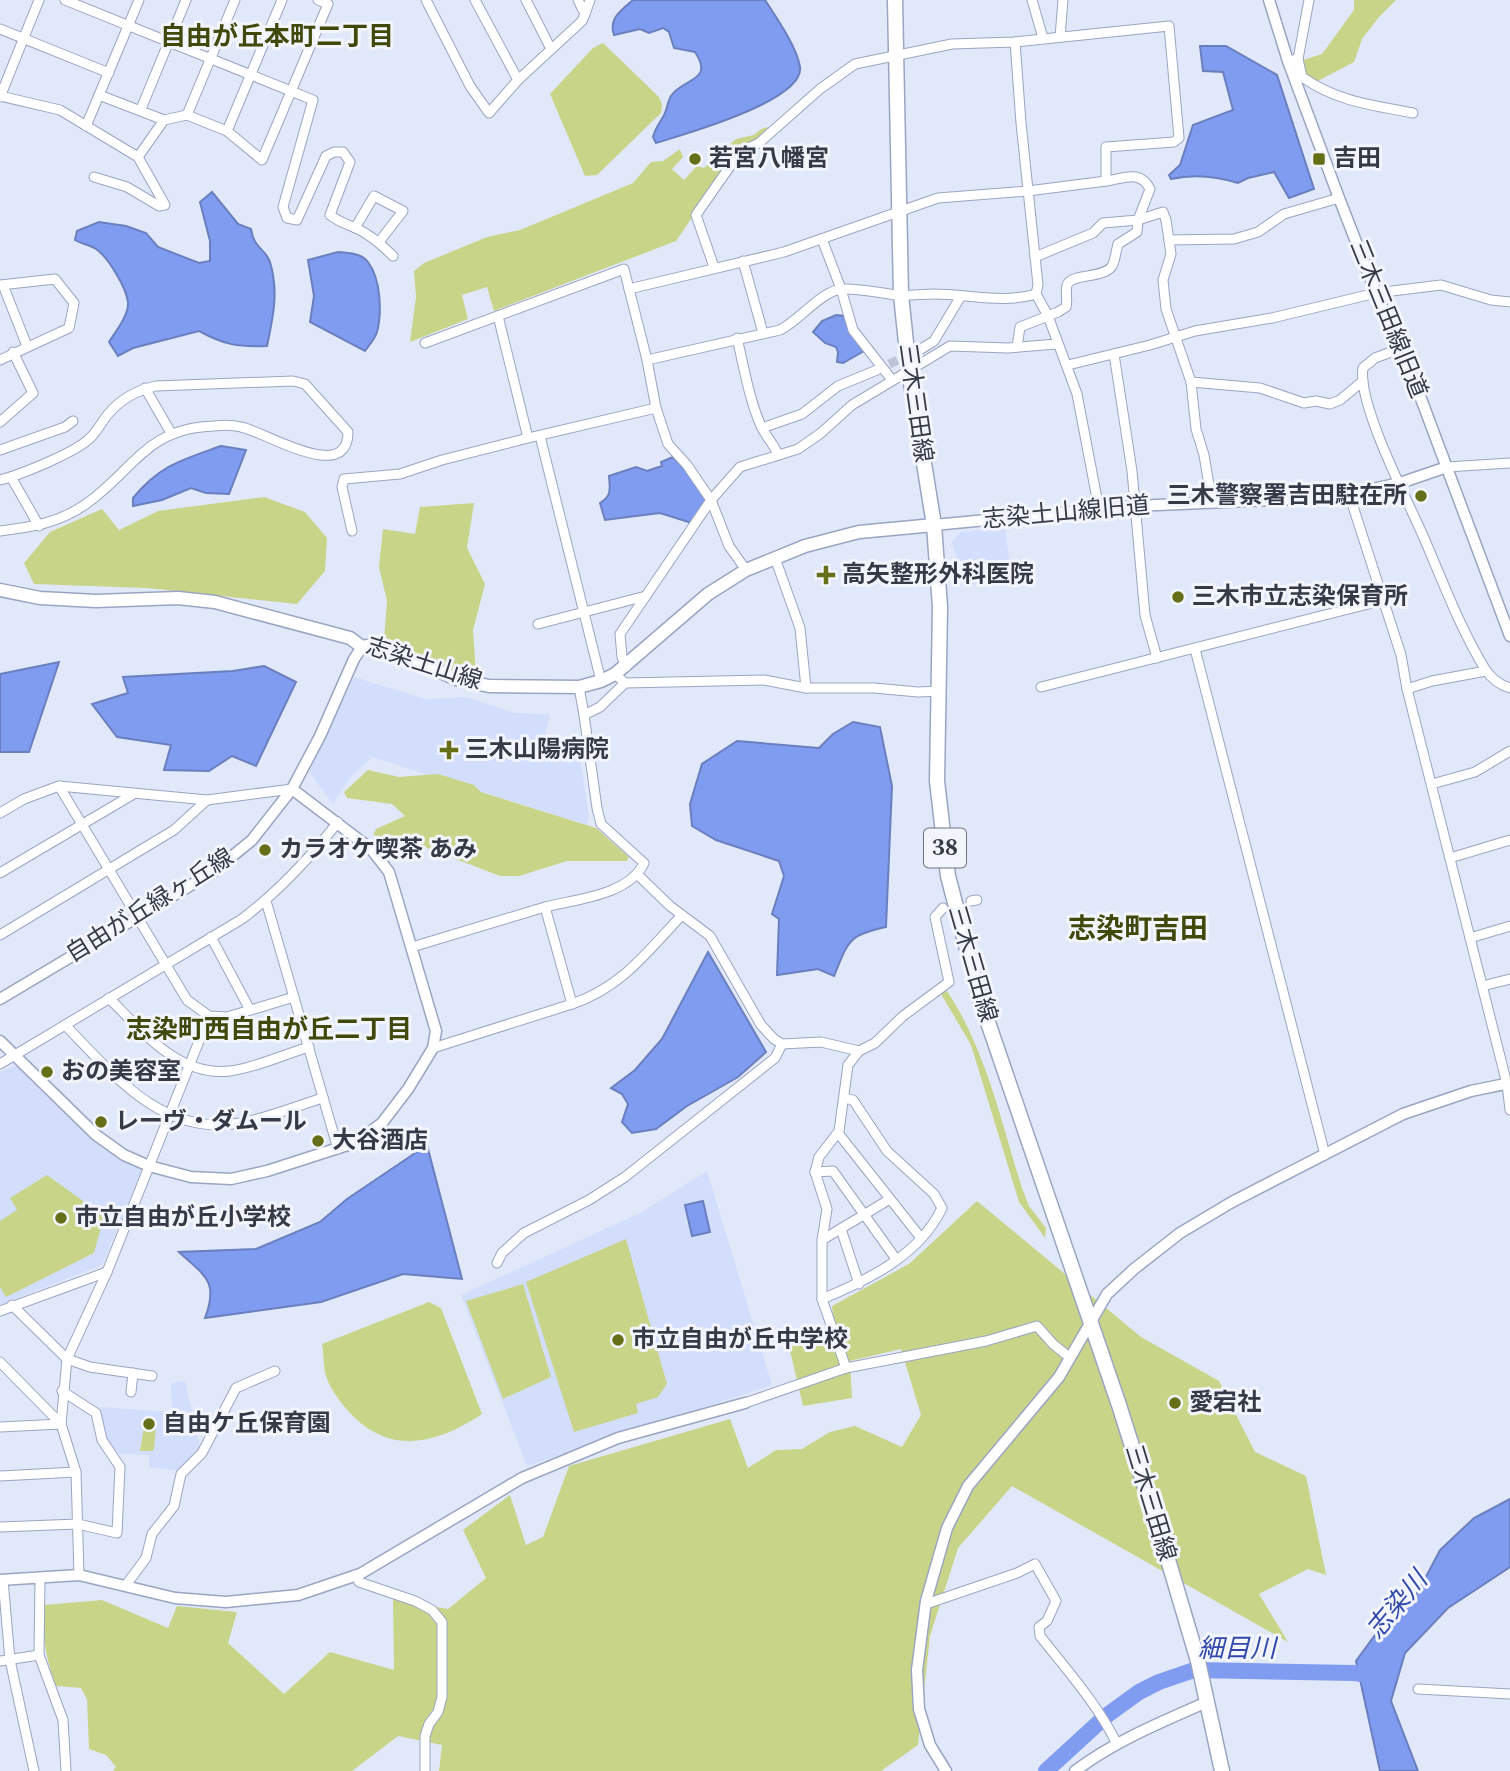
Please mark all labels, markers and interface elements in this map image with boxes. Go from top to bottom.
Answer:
district label: 自由が丘本町二丁目 [160,17,394,57]
place label: 若宮八幡宮 [709,141,829,177]
place label: 吉田 [1333,141,1381,177]
marker: 若宮八幡宮 [687,151,703,167]
marker: 吉田 [1311,151,1327,167]
street label: 三木三田線旧道 [1340,234,1436,404]
street label: 三木三田線 [889,341,941,465]
place label: 三木警察署吉田駐在所 [1167,478,1407,514]
street label: 志染土山線旧道 [981,488,1151,538]
marker: 三木警察署吉田駐在所 [1413,488,1429,504]
place label: 高矢整形外科医院 [842,557,1034,593]
marker: 高矢整形外科医院 [816,565,836,585]
place label: 三木市立志染保育所 [1192,579,1408,615]
marker: 三木市立志染保育所 [1170,589,1186,605]
street label: 志染土山線 [361,628,487,700]
place label: 三木山陽病院 [465,732,609,768]
marker: 三木山陽病院 [439,740,459,760]
road number: 38 [924,828,966,868]
place label: カラオケ喫茶 あみ [279,832,477,868]
street label: 自由が丘緑ヶ丘線 [59,840,241,972]
marker: カラオケ喫茶 あみ [257,842,273,858]
street label: 三木三田線 [938,901,1006,1027]
district label: 志染町吉田 [1068,908,1208,951]
district label: 志染町西自由が丘二丁目 [126,1010,412,1050]
place label: おの美容室 [61,1054,181,1090]
marker: おの美容室 [39,1064,55,1080]
place label: レーヴ・ダムール [115,1104,307,1140]
marker: レーヴ・ダムール [93,1114,109,1130]
place label: 大谷酒店 [332,1123,428,1159]
marker: 大谷酒店 [310,1133,326,1149]
place label: 市立自由が丘小学校 [75,1200,291,1236]
marker: 市立自由が丘小学校 [53,1210,69,1226]
place label: 市立自由が丘中学校 [632,1322,848,1358]
marker: 市立自由が丘中学校 [610,1332,626,1348]
place label: 愛宕社 [1189,1385,1261,1421]
marker: 愛宕社 [1167,1395,1183,1411]
place label: 自由ケ丘保育園 [163,1406,331,1442]
marker: 自由ケ丘保育園 [141,1416,157,1432]
street label: 三木三田線 [1115,1440,1185,1566]
water label: 志染川 [1357,1560,1439,1648]
water label: 細目川 [1198,1629,1279,1669]

